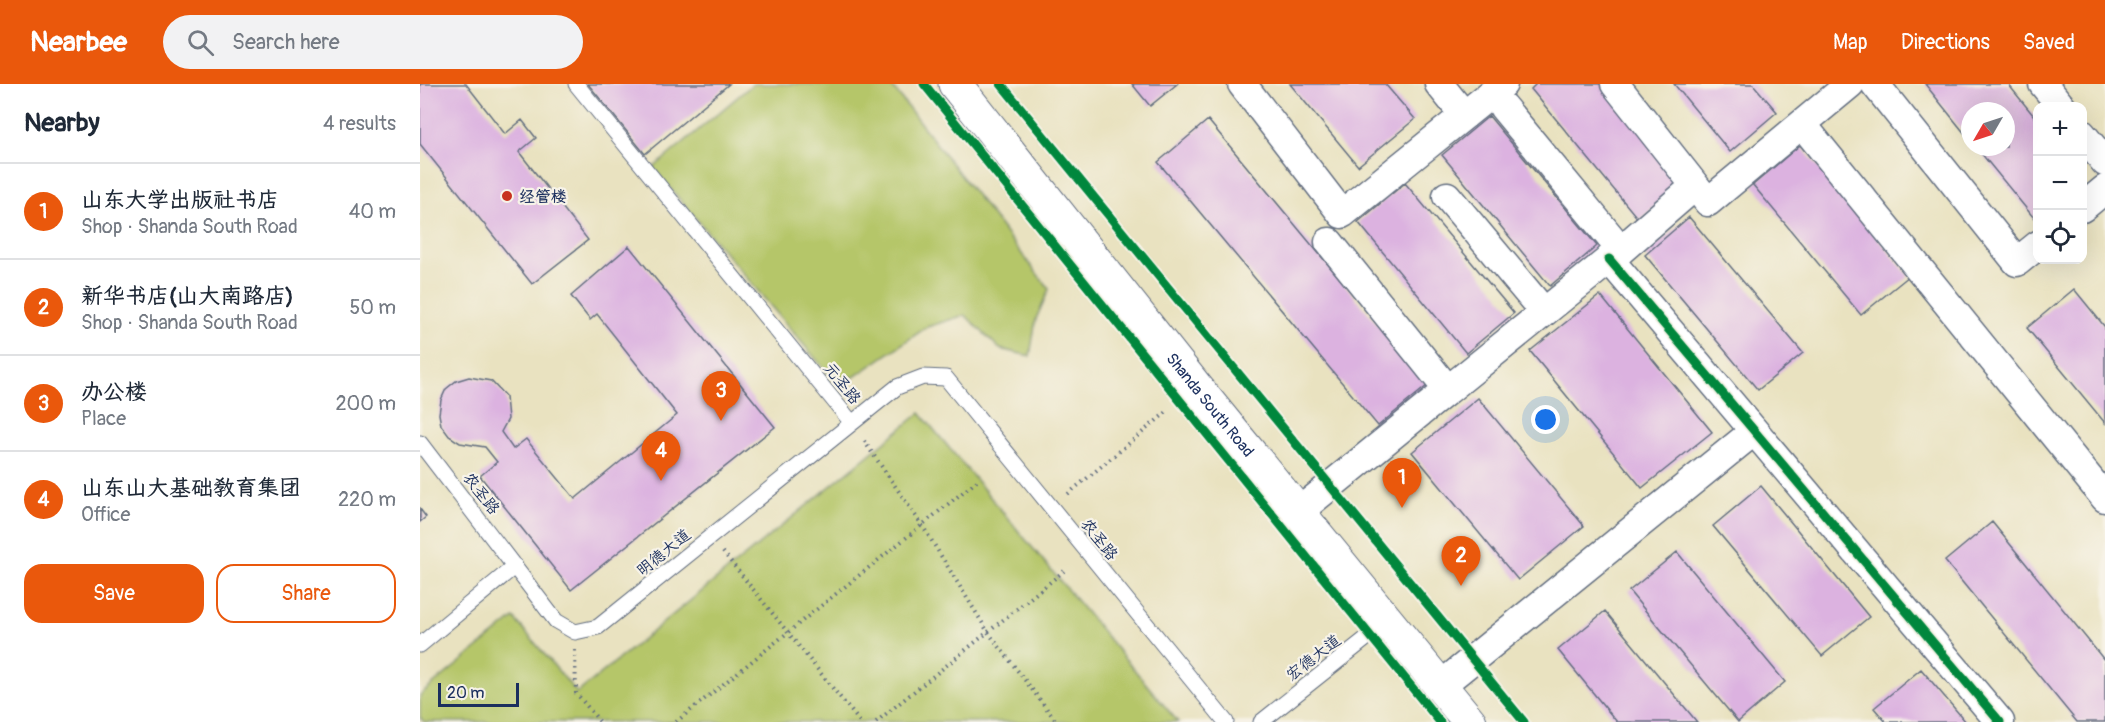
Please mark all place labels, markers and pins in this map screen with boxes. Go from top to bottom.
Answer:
place label: 经管楼 [519,187,567,207]
marker: 经管楼 [500,189,514,203]
pin: 3 [702,372,740,421]
pin: 4 [642,432,680,481]
pin: 1 [1382,458,1422,508]
pin: 2 [1442,536,1480,586]

